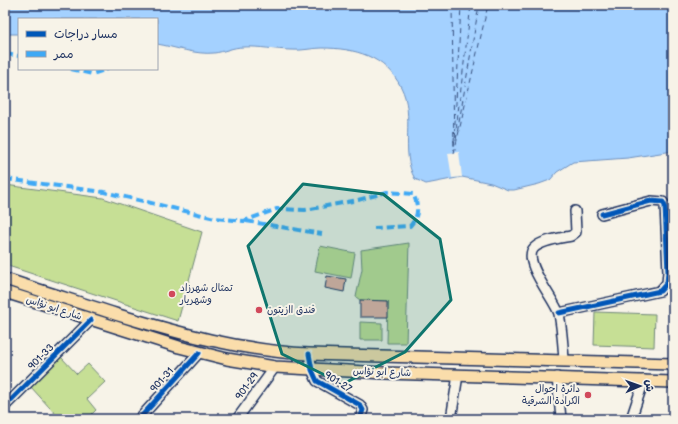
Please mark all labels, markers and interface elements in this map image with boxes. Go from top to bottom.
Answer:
legend [18,18,158,70]
text: مسار دراجات [54,27,118,42]
text: ممر [53,47,73,62]
place label: تمثال شهرزاد وشهريار [179,282,233,306]
marker: تمثال شهرزاد وشهريار [167,289,177,299]
street label: شارع ابو نؤاس [24,293,84,324]
place label: فندق اازيتون [267,304,315,316]
marker: فندق اازيتون [254,305,264,315]
street label: 901-33 [26,342,56,372]
street label: 901-31 [148,365,176,395]
street label: شارع ابو نؤاس [353,365,411,380]
north arrow [620,366,660,406]
street label: 901-27 [322,369,354,395]
street label: 901-29 [233,370,261,402]
text: ش [643,379,656,392]
place label: دائرة احوال الكرادة الشرقية [522,383,580,407]
marker: دائرة احوال الكرادة الشرقية [583,390,593,400]

